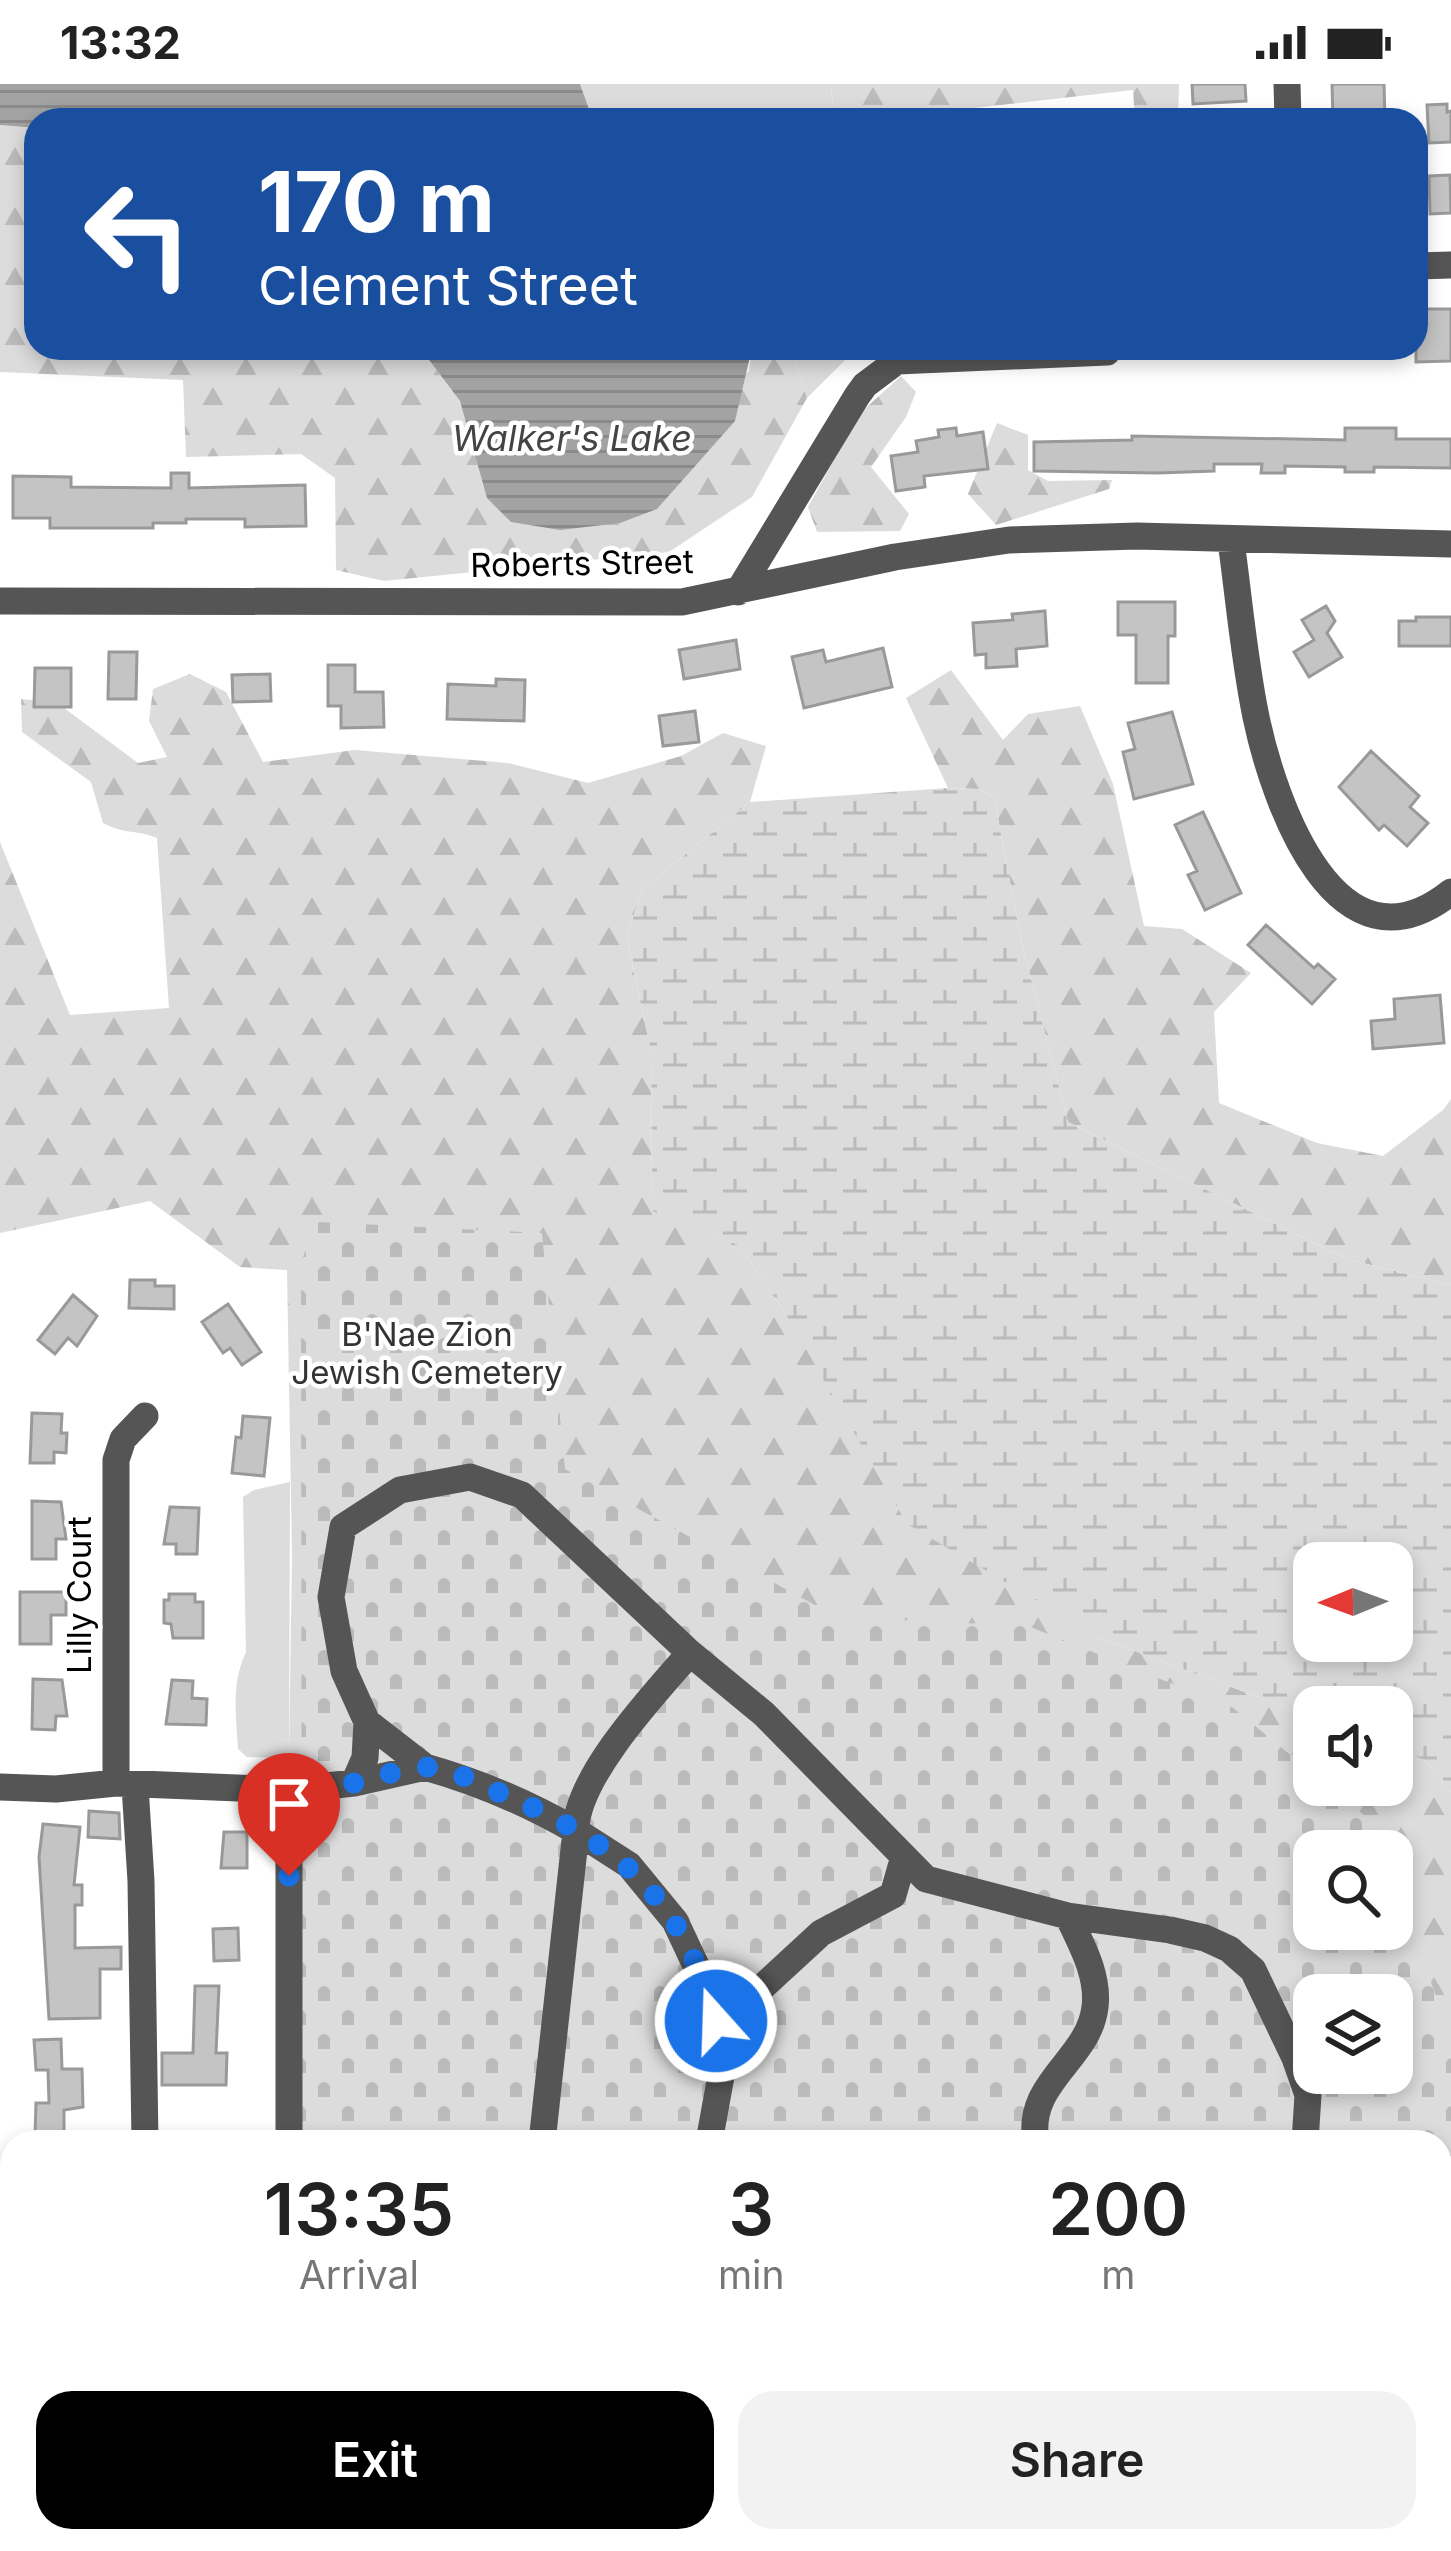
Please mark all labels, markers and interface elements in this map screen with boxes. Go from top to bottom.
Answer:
text: 13:32 [60,15,181,70]
text: 170 m [258,151,495,252]
icon: left [60,156,216,312]
text: Clement Street [258,253,638,318]
water label: Walker's Lake [452,416,692,460]
street label: Roberts Street [470,541,694,585]
park label: B'Nae Zion Jewish Cemetery [291,1314,563,1392]
street label: Lilly Court [59,1516,99,1674]
north arrow [1293,1542,1413,1662]
map controls [1293,1542,1413,2094]
button: sound [1293,1686,1413,1806]
pin [238,1753,340,1876]
icon: arrive [256,1771,322,1837]
button: search [1293,1830,1413,1950]
position arrow [653,1958,779,2084]
button: layers [1293,1974,1413,2094]
text: 13:35 [264,2165,454,2252]
text: 3 [728,2165,774,2252]
text: 200 [1048,2165,1188,2252]
text: Arrival [299,2251,419,2298]
text: min [718,2251,785,2298]
text: m [1101,2251,1135,2298]
button: Exit [36,2391,714,2529]
button: Share [738,2391,1416,2529]

